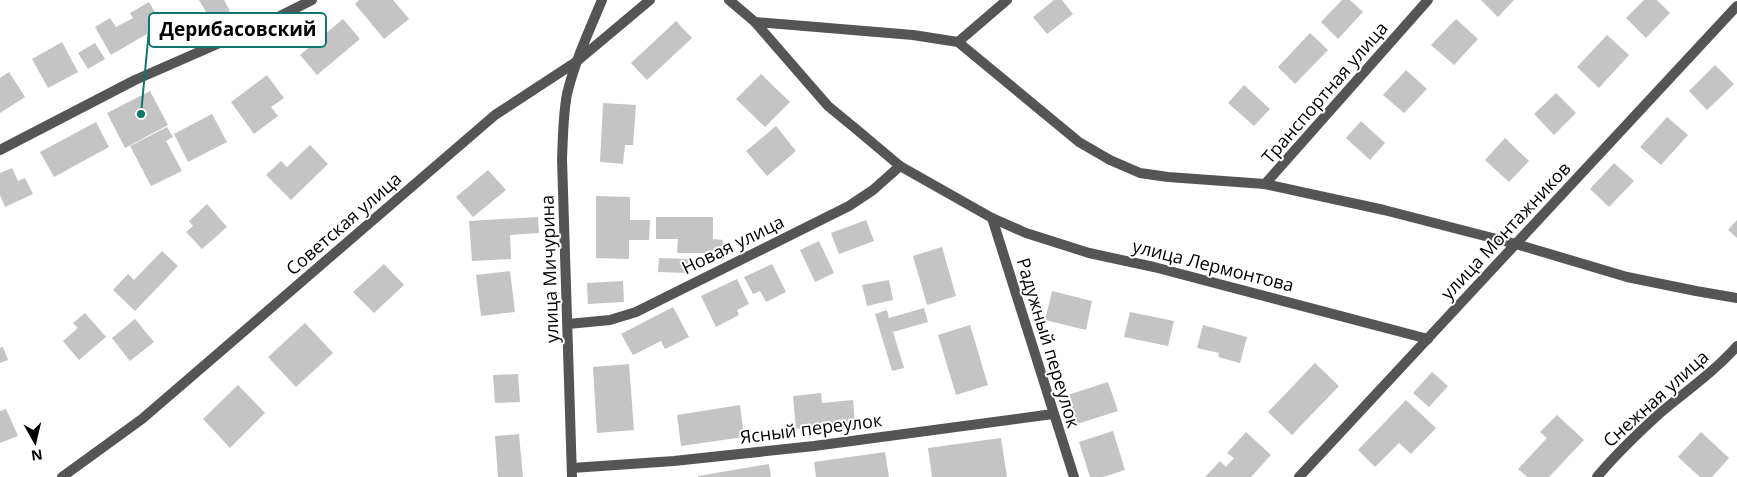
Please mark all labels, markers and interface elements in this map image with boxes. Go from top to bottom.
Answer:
callout: Дерибасовский [149,13,326,47]
text: Дерибасовский [159,16,317,42]
street label: Транспортная улица [1256,16,1393,168]
street label: улица Монтажников [1435,156,1575,304]
street label: Советская улица [280,166,406,280]
street label: улица Мичурина [534,195,564,343]
street label: Новая улица [677,209,788,279]
street label: улица Лермонтова [1130,233,1296,297]
street label: Радужный переулок [1012,255,1086,431]
street label: Снежная улица [1597,344,1713,452]
street label: Ясный переулок [738,407,884,449]
north arrow [10,417,60,467]
text: N [30,445,44,466]

